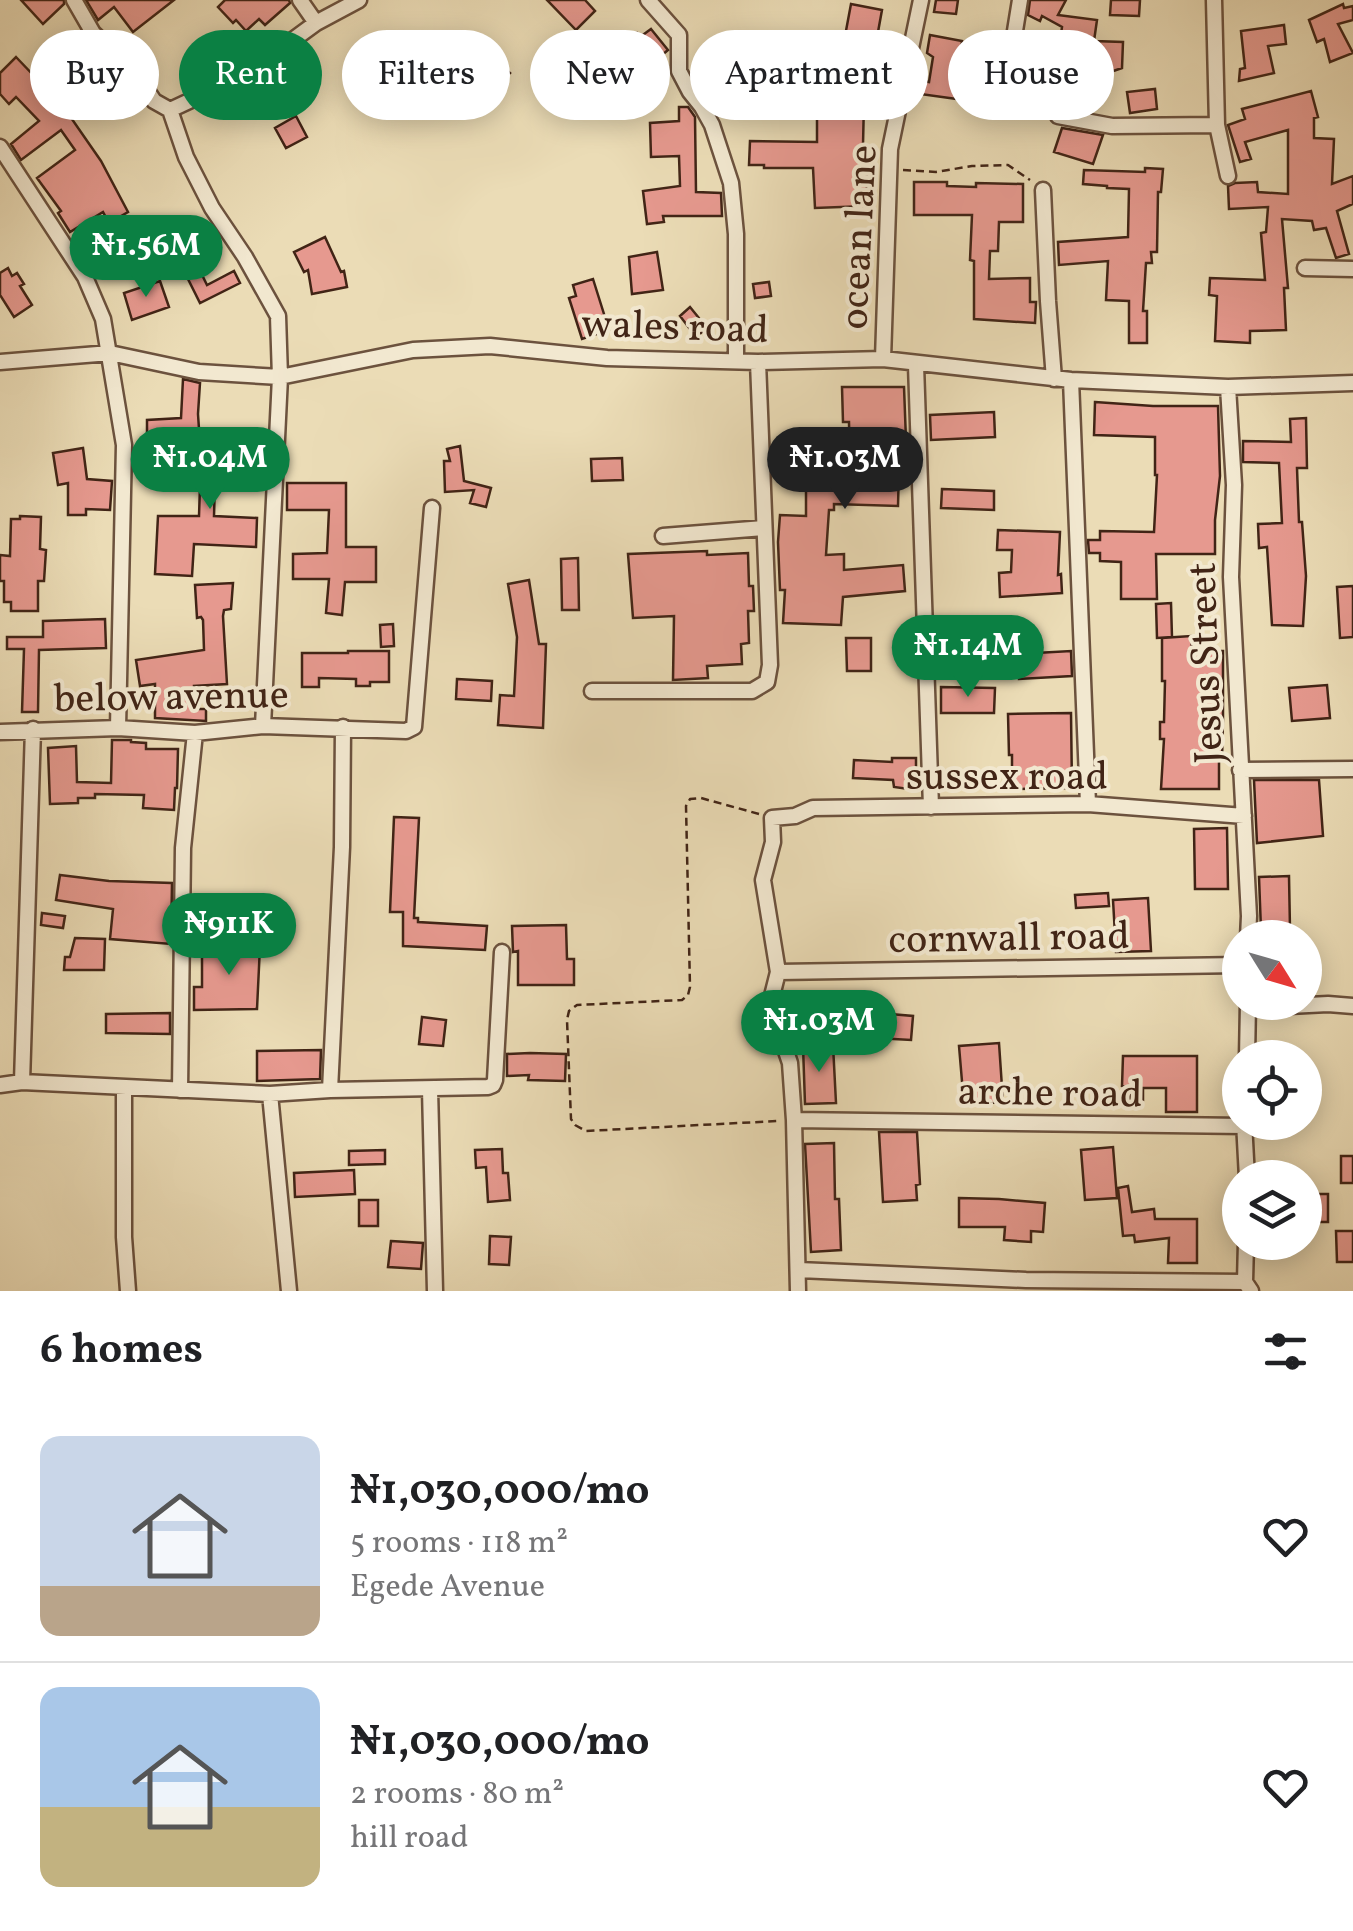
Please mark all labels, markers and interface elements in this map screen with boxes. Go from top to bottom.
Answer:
chip: Buy [30,30,159,120]
chip: Rent [179,30,322,120]
chip: Filters [342,30,510,120]
chip: New [530,30,670,120]
chip: Apartment [690,30,928,120]
chip: House [948,30,1114,120]
street label: ocean lane [828,144,894,331]
pin: ₦1.56M [65,215,227,300]
text: ₦1.56M [92,225,200,269]
street label: wales road [580,298,770,360]
pin: ₦1.04M [129,427,291,512]
pin: ₦1.03M [764,427,926,512]
text: ₦1.04M [153,437,267,481]
text: ₦1.03M [789,437,901,481]
street label: Jesus Street [1176,561,1240,765]
pin: ₦1.14M [887,615,1049,700]
text: ₦1.14M [914,625,1022,669]
street label: below avenue [53,669,289,729]
street label: sussex road [906,751,1108,807]
pin: ₦911K [159,893,299,978]
text: ₦911K [184,903,274,947]
street label: cornwall road [888,910,1130,970]
north arrow [1222,920,1322,1020]
map controls [1222,920,1322,1260]
pin: ₦1.03M [738,990,900,1075]
text: ₦1.03M [763,1000,875,1044]
button: locate [1222,1040,1322,1140]
street label: arche road [957,1065,1143,1125]
button: layers [1222,1160,1322,1260]
text: 6 homes [40,1322,203,1381]
icon: filters [1258,1324,1313,1379]
text: ₦1,030,000/mo [350,1463,650,1522]
icon: home [120,1476,240,1596]
icon: heart [1258,1509,1313,1564]
text: 5 rooms · 118 m² [350,1522,568,1566]
text: Egede Avenue [350,1566,545,1610]
text: ₦1,030,000/mo [350,1714,650,1773]
icon: home [120,1727,240,1847]
icon: heart [1258,1760,1313,1815]
text: 2 rooms · 80 m² [350,1773,564,1817]
text: hill road [350,1817,469,1861]

